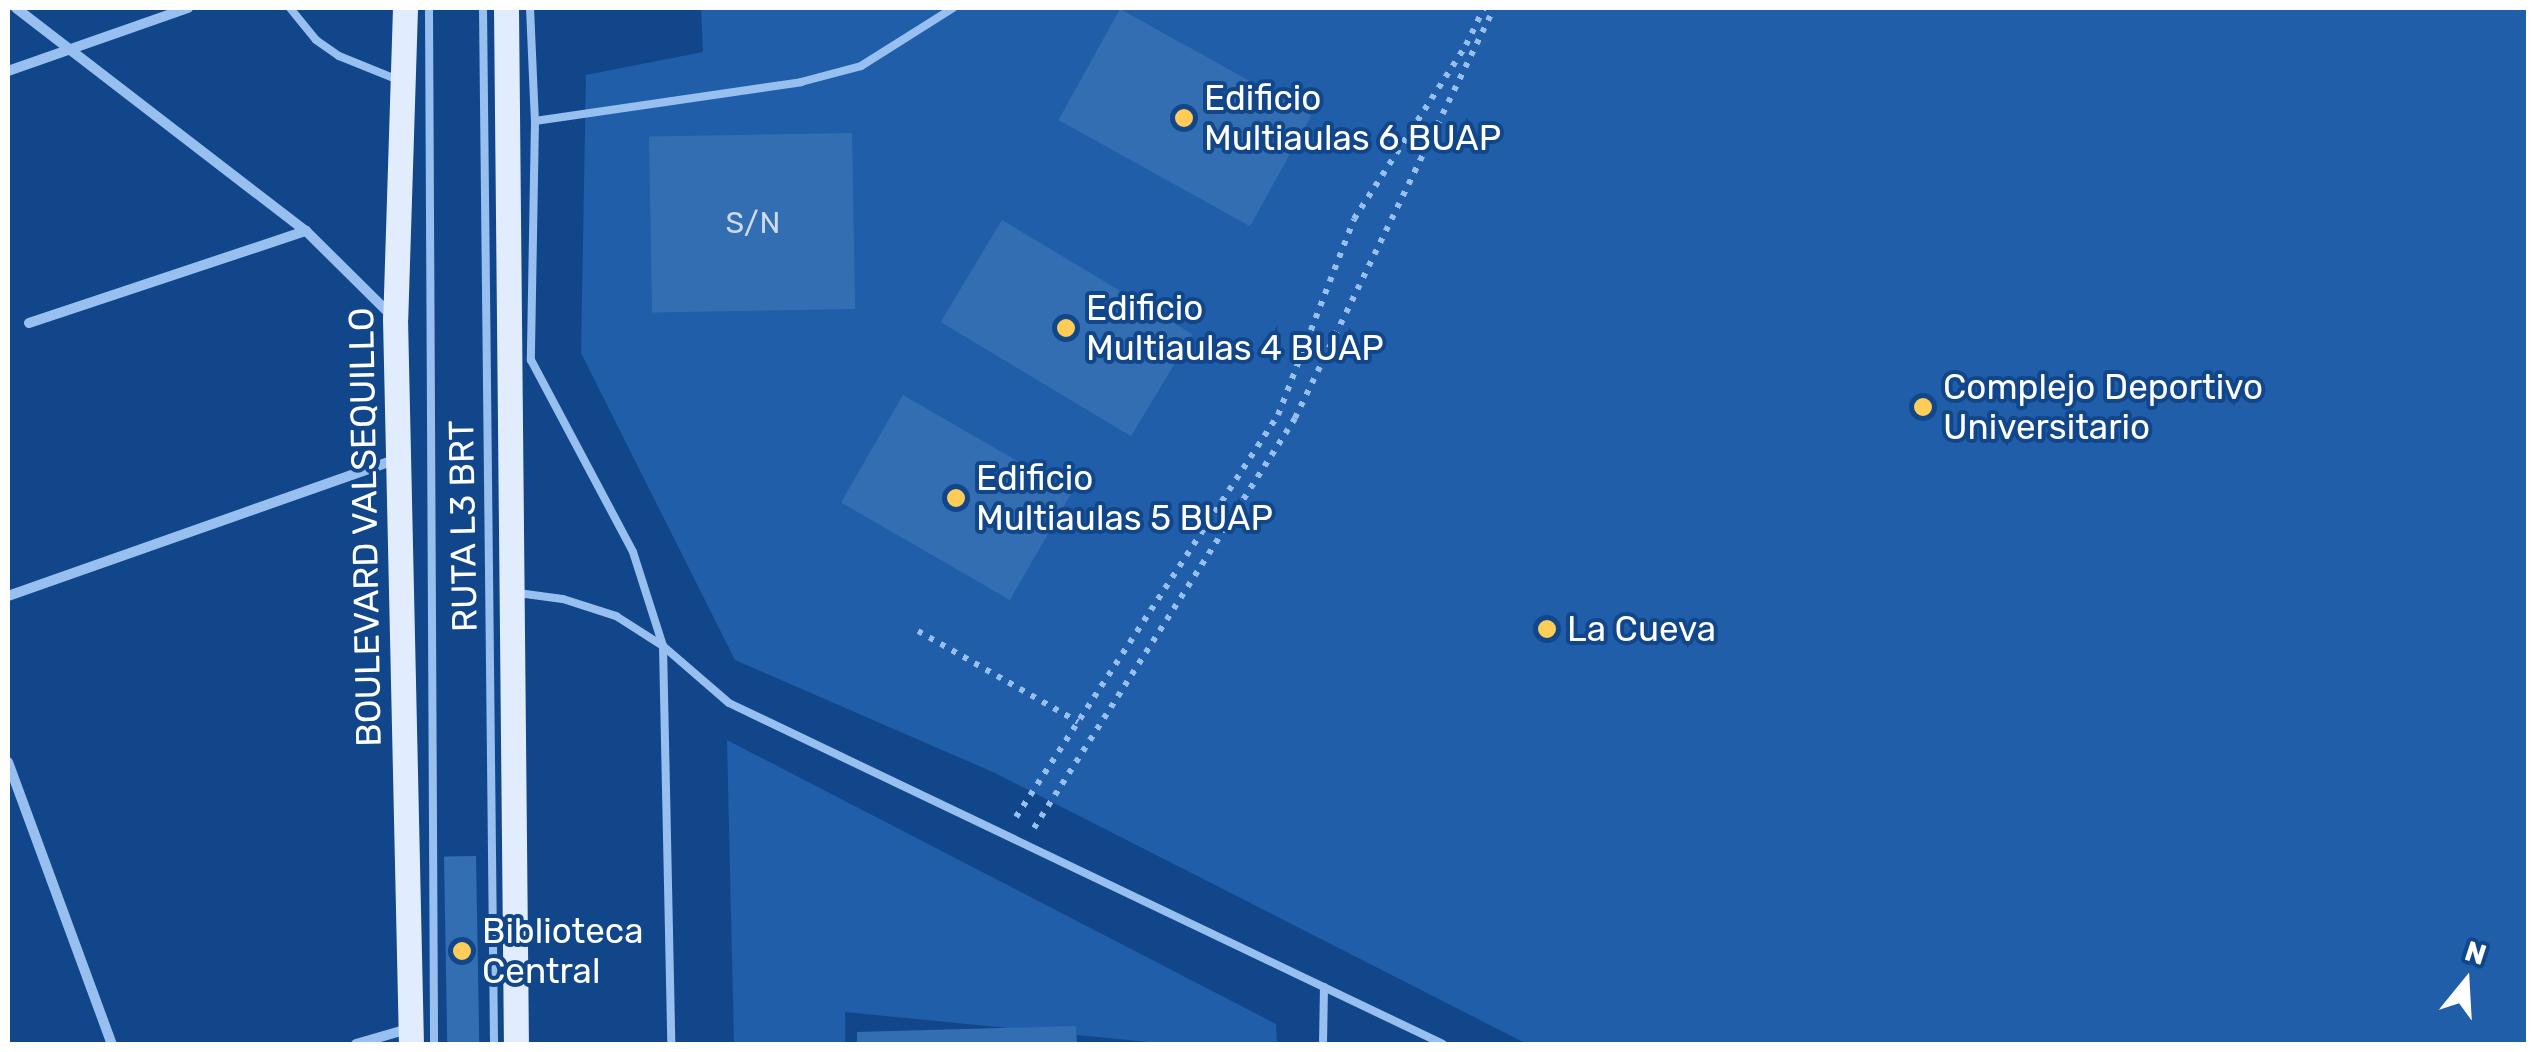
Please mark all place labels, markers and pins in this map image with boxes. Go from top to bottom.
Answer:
place label: Edificio Multiaulas 6 BUAP [1204,77,1501,159]
marker: Edificio Multiaulas 6 BUAP [1173,107,1195,129]
place label: Edificio Multiaulas 4 BUAP [1086,287,1384,369]
marker: Edificio Multiaulas 4 BUAP [1055,317,1077,339]
place label: Complejo Deportivo Universitario [1943,366,2263,448]
marker: Complejo Deportivo Universitario [1912,396,1934,418]
place label: Edificio Multiaulas 5 BUAP [976,457,1273,539]
marker: Edificio Multiaulas 5 BUAP [945,487,967,509]
place label: La Cueva [1567,608,1716,650]
marker: La Cueva [1536,618,1558,640]
place label: Biblioteca Central [482,910,643,992]
marker: Biblioteca Central [451,940,473,962]

